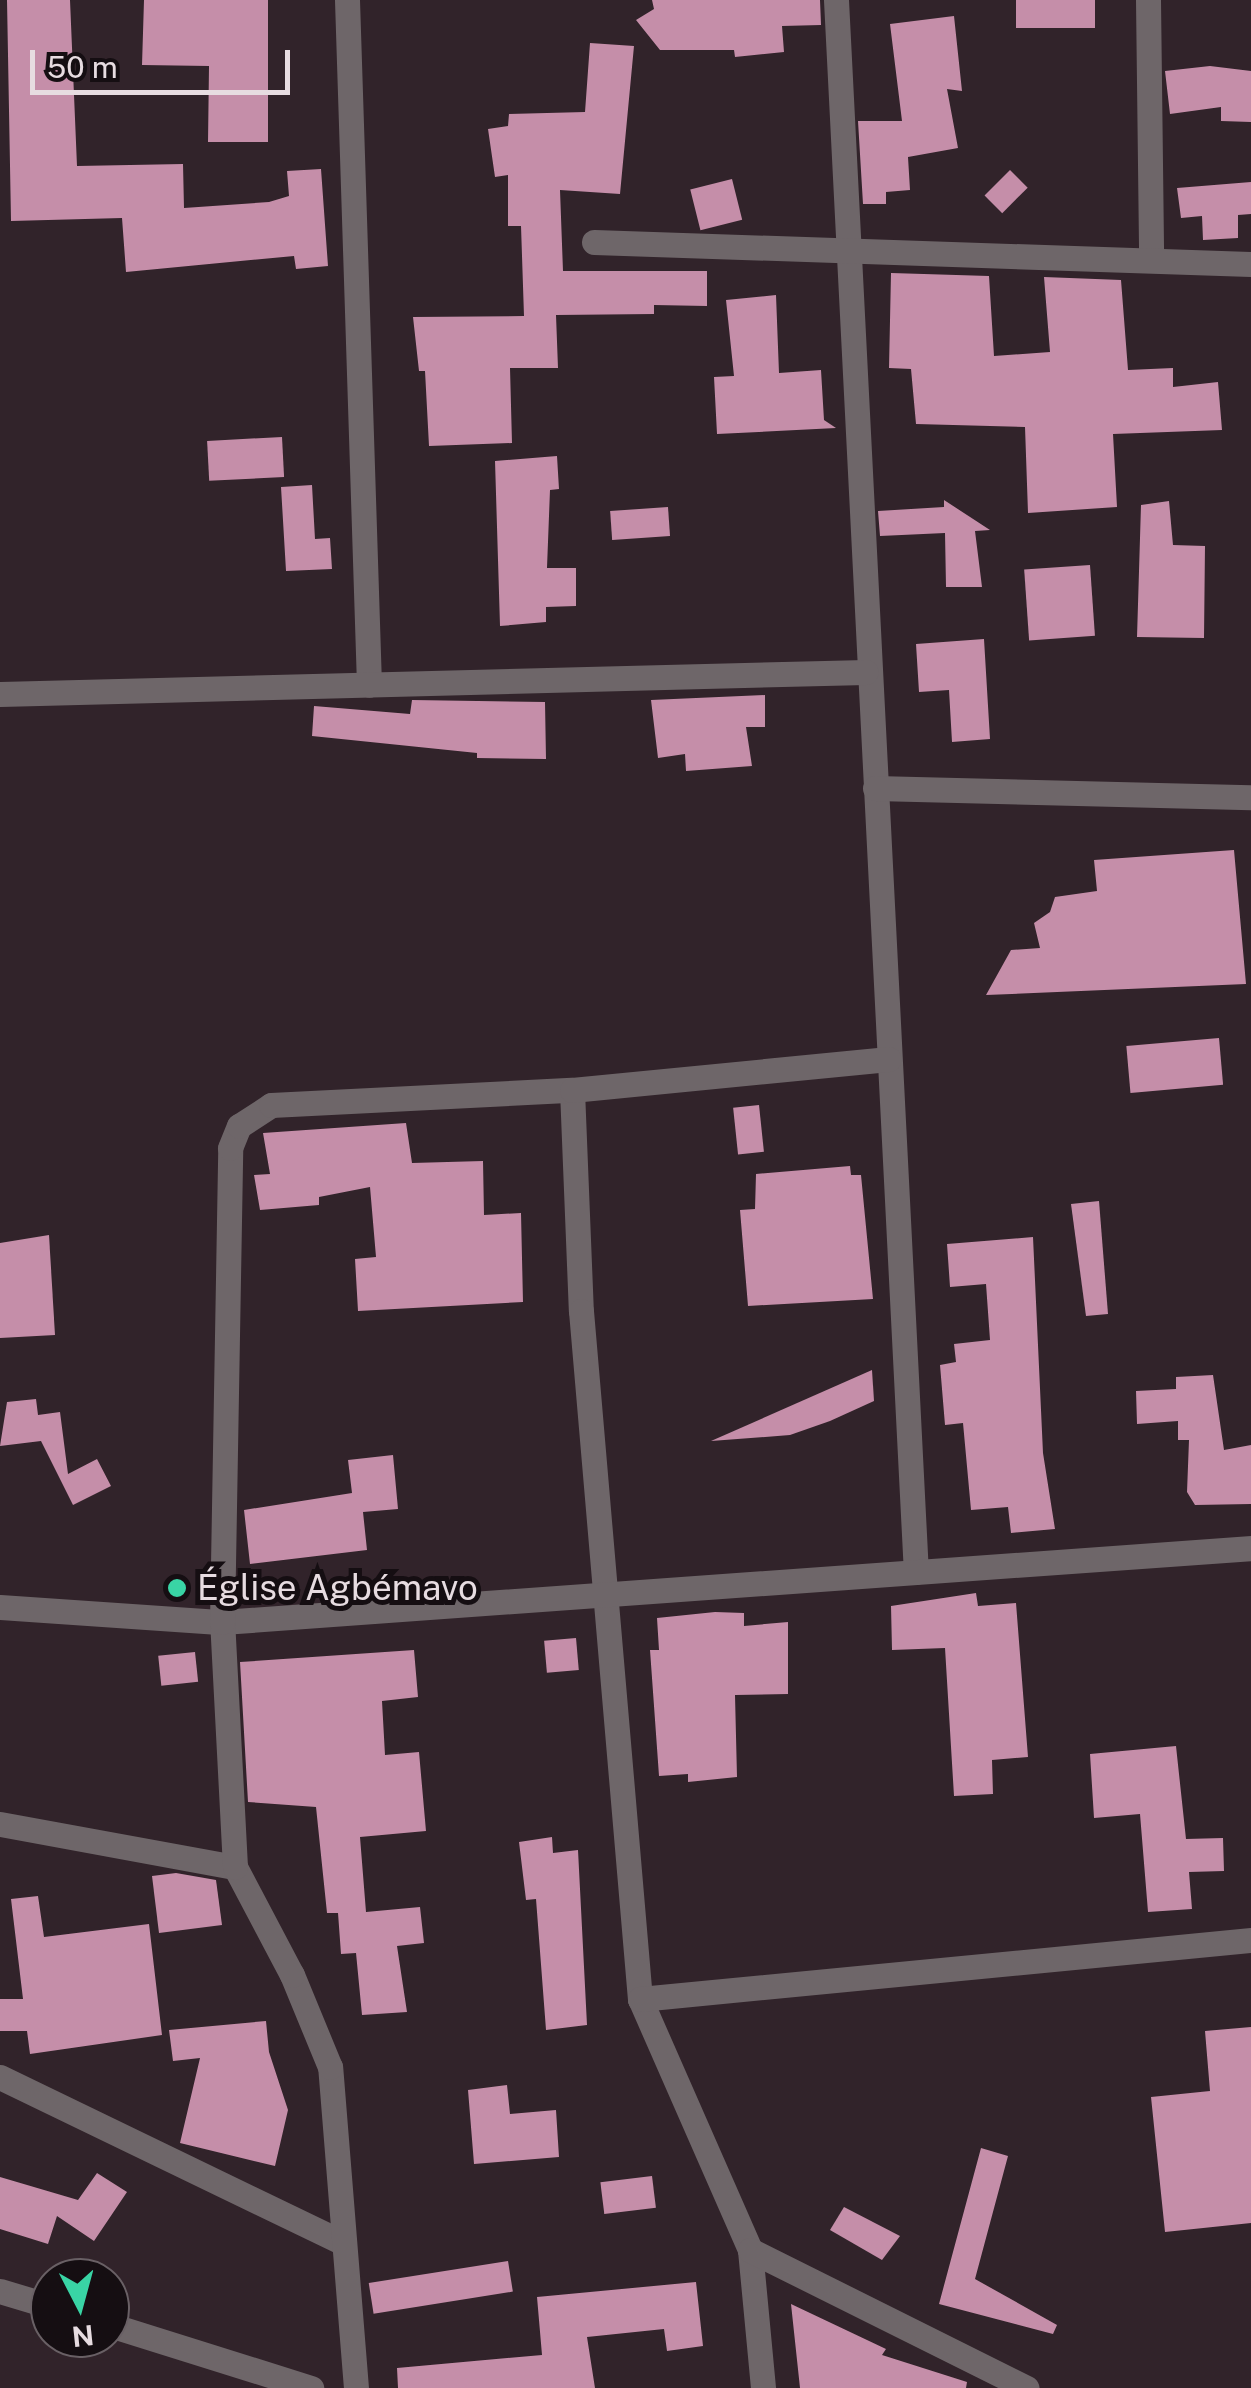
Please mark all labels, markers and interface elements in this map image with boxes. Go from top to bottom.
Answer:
scale bar [35,30,295,92]
text: 50 m [47,49,118,85]
place label: Église Agbémavo [197,1567,478,1609]
marker: Église Agbémavo [166,1577,188,1599]
north arrow [30,2258,130,2358]
text: N [70,2319,96,2354]

